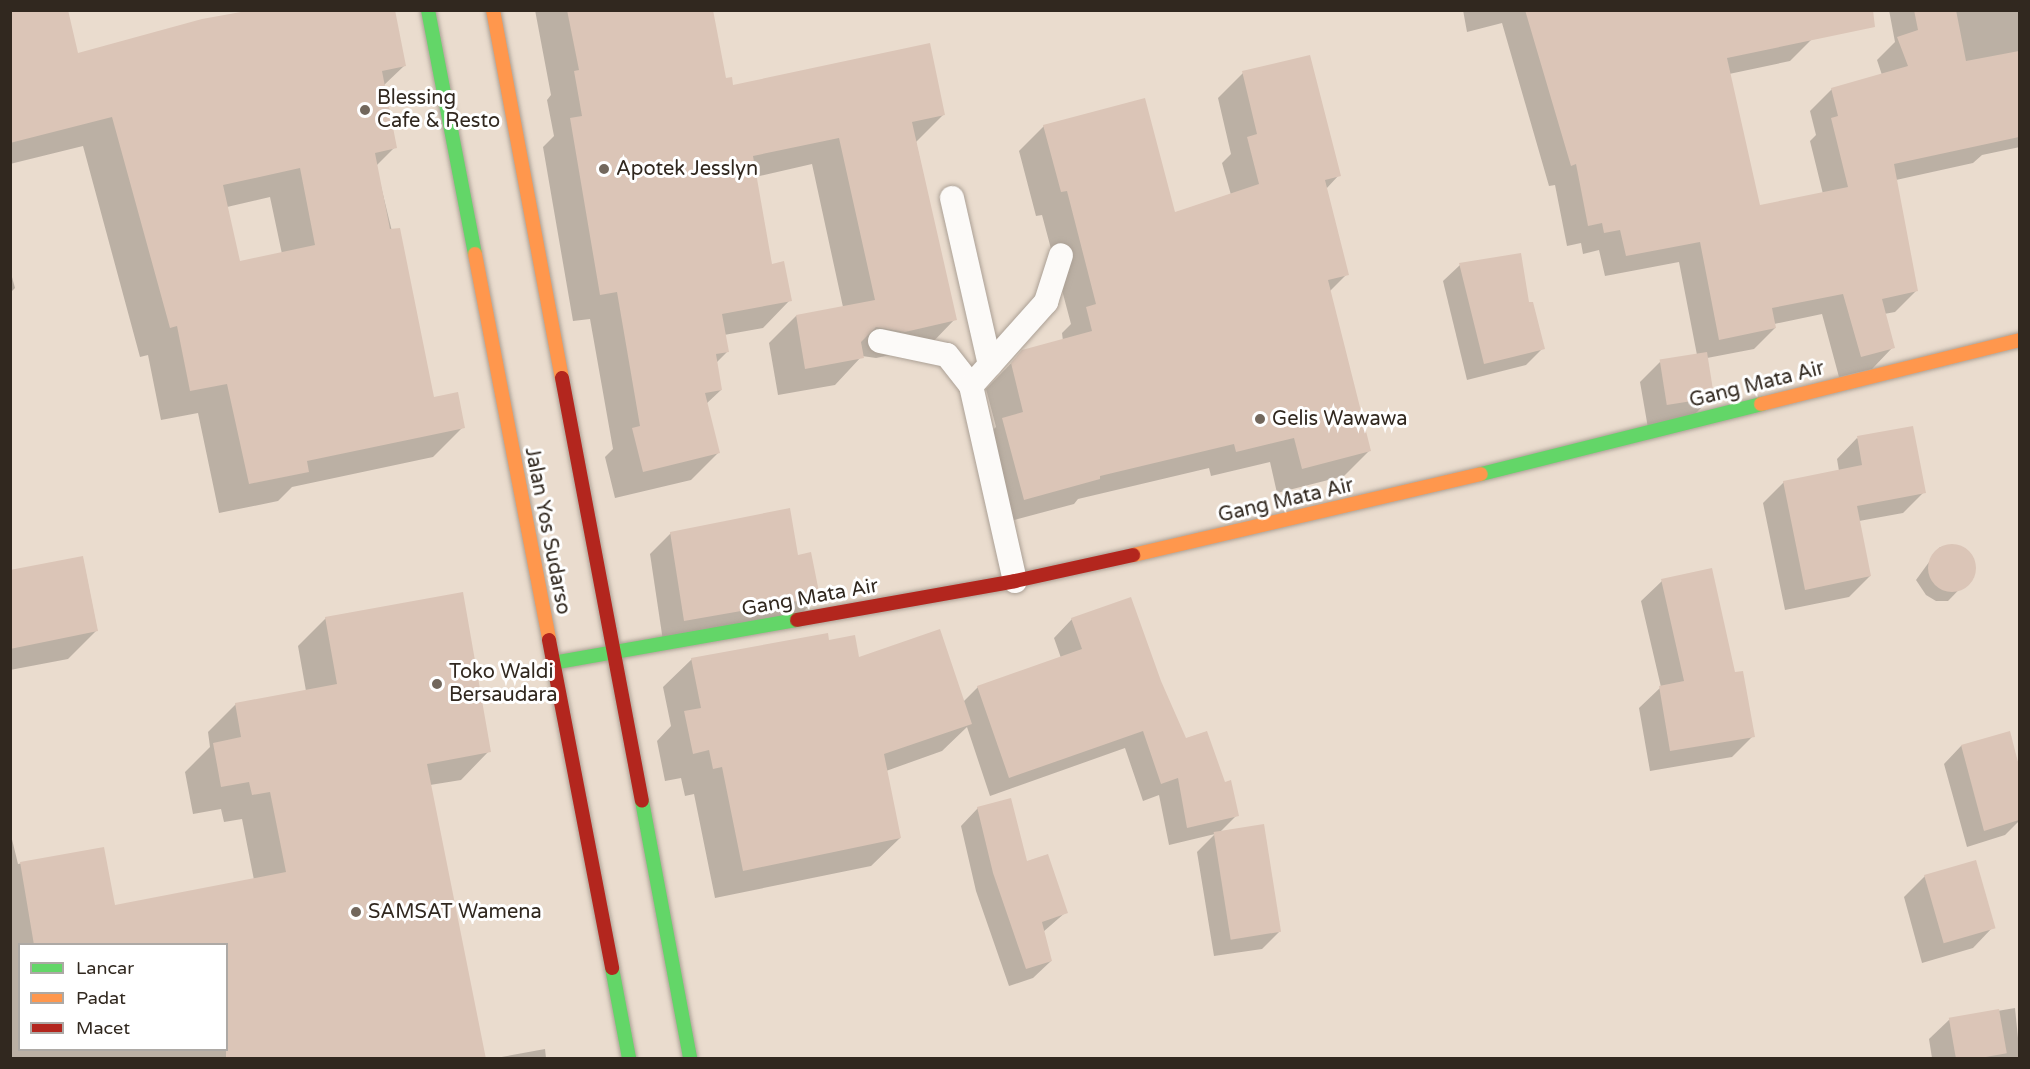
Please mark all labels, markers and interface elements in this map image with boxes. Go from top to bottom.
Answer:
place label: Blessing Cafe & Resto [377,86,500,133]
marker: Blessing Cafe & Resto [358,103,372,117]
place label: Apotek Jesslyn [616,157,758,181]
marker: Apotek Jesslyn [597,162,611,176]
street label: Gang Mata Air [1687,357,1827,413]
place label: Gelis Wawawa [1272,407,1407,431]
marker: Gelis Wawawa [1253,412,1267,426]
street label: Jalan Yos Sudarso [519,445,575,617]
street label: Gang Mata Air [1216,474,1356,528]
street label: Gang Mata Air [740,574,880,622]
place label: Toko Waldi Bersaudara [449,660,557,707]
marker: Toko Waldi Bersaudara [430,677,444,691]
place label: SAMSAT Wamena [368,900,542,924]
marker: SAMSAT Wamena [349,905,363,919]
legend [18,943,228,1051]
text: Lancar [76,957,134,979]
text: Padat [76,987,126,1009]
text: Macet [76,1017,130,1039]

